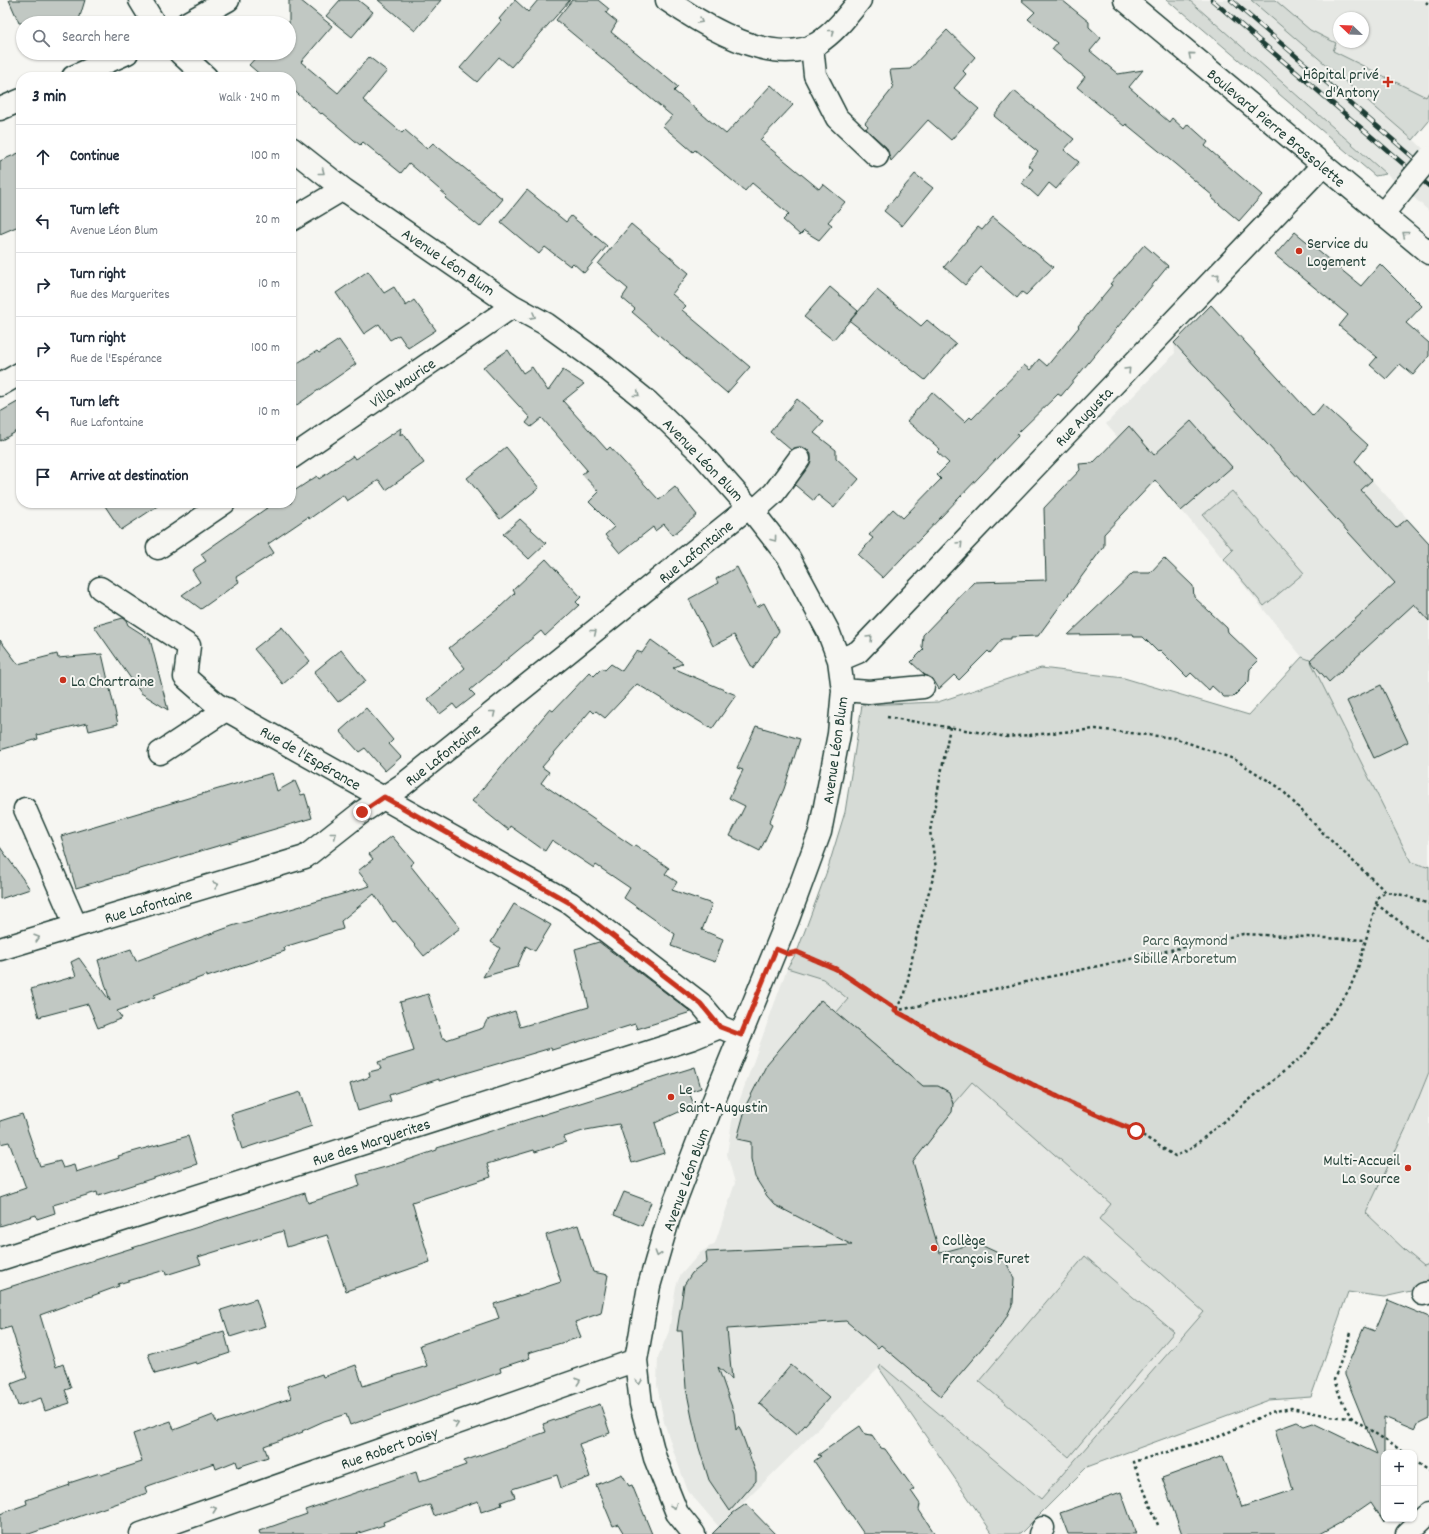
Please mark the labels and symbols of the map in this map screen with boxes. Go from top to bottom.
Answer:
north arrow [1333,12,1369,48]
one-way arrow [696,16,703,23]
one-way arrow [828,29,835,36]
one-way arrow [1188,52,1196,59]
street label: Boulevard Pierre Brossolette [1201,64,1350,194]
place label: Hôpital privé d'Antony [1303,64,1380,105]
marker: Hôpital privé d'Antony [1382,76,1394,88]
one-way arrow [317,168,324,175]
street label: Avenue Léon Blum [396,223,499,303]
one-way arrow [1403,231,1410,238]
place label: Service du Logement [1307,233,1368,274]
marker: Service du Logement [1294,246,1304,256]
one-way arrow [1213,273,1220,281]
one-way arrow [529,312,536,319]
street label: Villa Maurice [366,353,441,415]
one-way arrow [1123,367,1130,374]
street label: Rue Augusta [1050,382,1119,453]
one-way arrow [633,389,640,396]
street label: Avenue Léon Blum [656,414,748,508]
street label: Rue Lafontaine [654,516,739,590]
one-way arrow [769,535,777,542]
one-way arrow [955,541,963,549]
one-way arrow [590,630,597,637]
one-way arrow [866,635,873,643]
place label: La Chartraine [71,671,154,694]
marker: La Chartraine [58,675,68,685]
street label: Avenue Léon Blum [818,695,855,806]
one-way arrow [488,711,495,718]
street label: Rue Lafontaine [401,719,486,793]
street label: Rue de l'Espérance [255,721,364,797]
route end [353,803,371,821]
one-way arrow [329,832,336,839]
one-way arrow [212,881,219,890]
street label: Rue Lafontaine [102,884,195,931]
park label: Parc Raymond Sibille Arboretum [1133,930,1237,971]
one-way arrow [34,934,41,943]
place label: Le Saint-Augustin [679,1079,768,1120]
marker: Le Saint-Augustin [666,1092,676,1102]
street label: Rue des Marguerites [310,1113,434,1173]
route start [1127,1122,1145,1140]
street label: Avenue Léon Blum [658,1125,717,1235]
place label: Multi-Accueil La Source [1323,1150,1400,1191]
marker: Multi-Accueil La Source [1403,1163,1413,1173]
place label: Collège François Furet [942,1230,1030,1271]
marker: Collège François Furet [929,1243,939,1253]
one-way arrow [654,1251,663,1258]
one-way arrow [575,1377,582,1386]
one-way arrow [634,1379,643,1385]
one-way arrow [452,1420,459,1429]
street label: Rue Robert Doisy [338,1422,442,1477]
one-way arrow [670,1503,678,1510]
one-way arrow [210,1505,217,1514]

